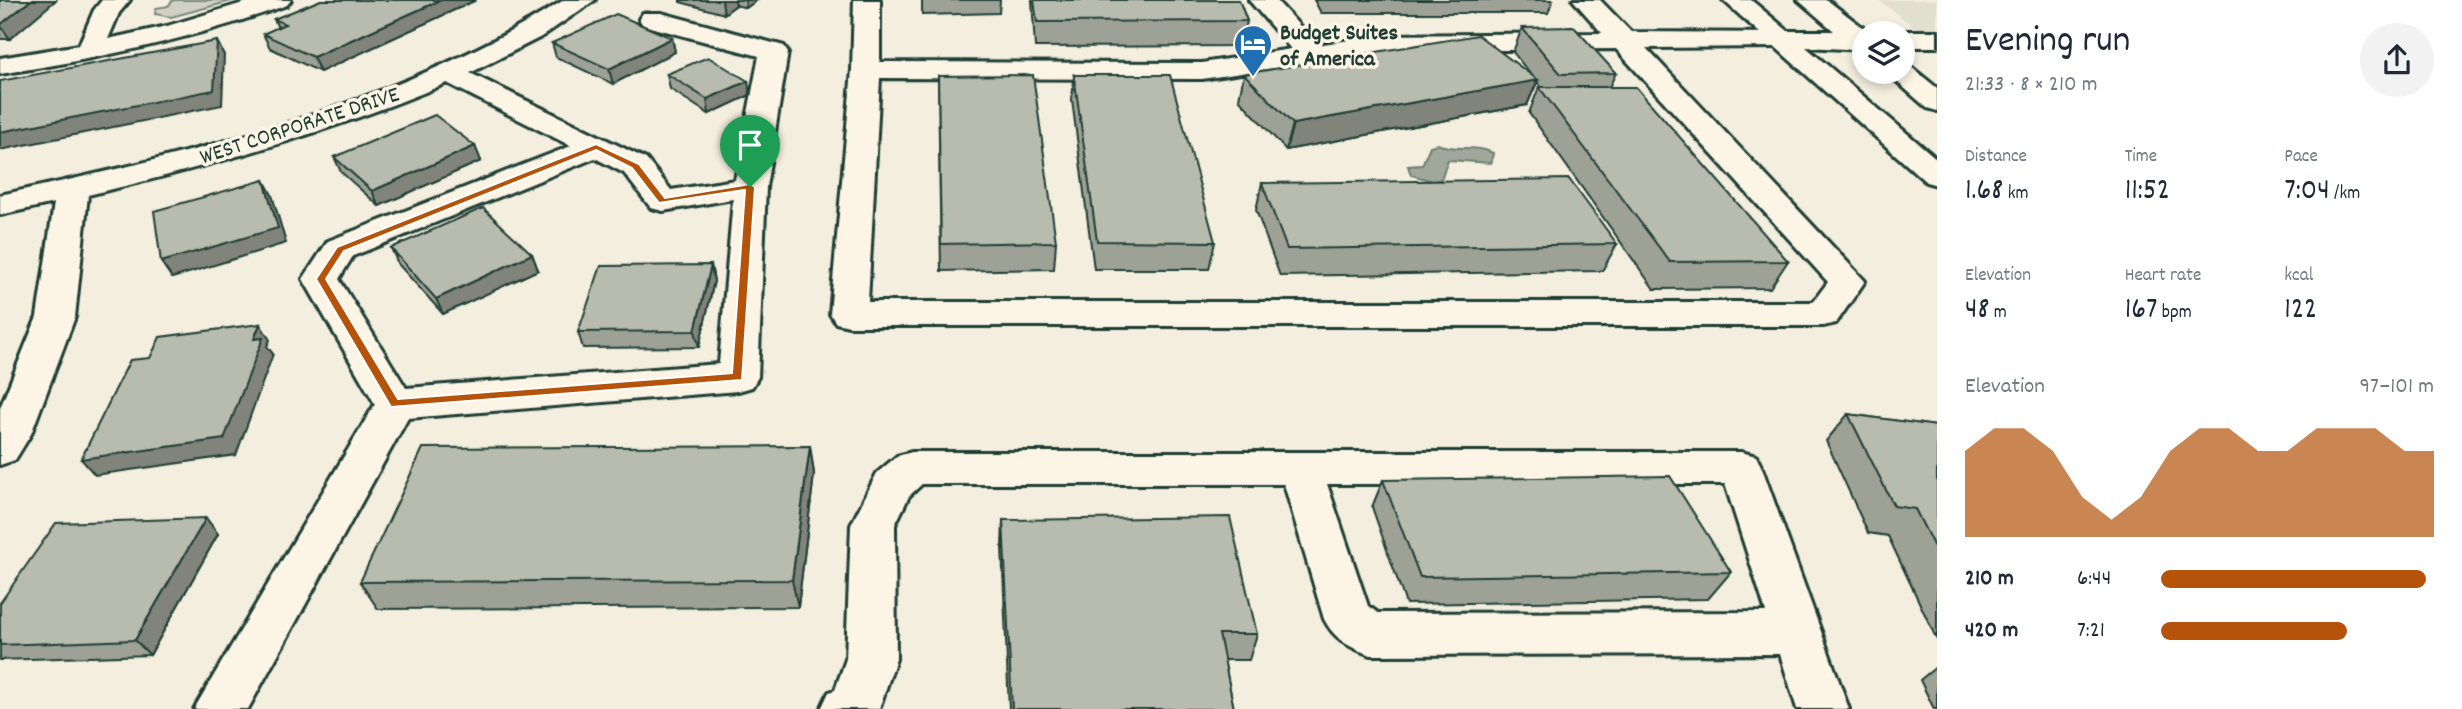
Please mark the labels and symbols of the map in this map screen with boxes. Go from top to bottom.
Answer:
place label: Budget Suites of America [1280,18,1398,77]
hotel icon: Budget Suites of America [1232,23,1274,78]
street label: WEST CORPORATE DRIVE [196,79,405,175]
pin [720,115,780,187]

